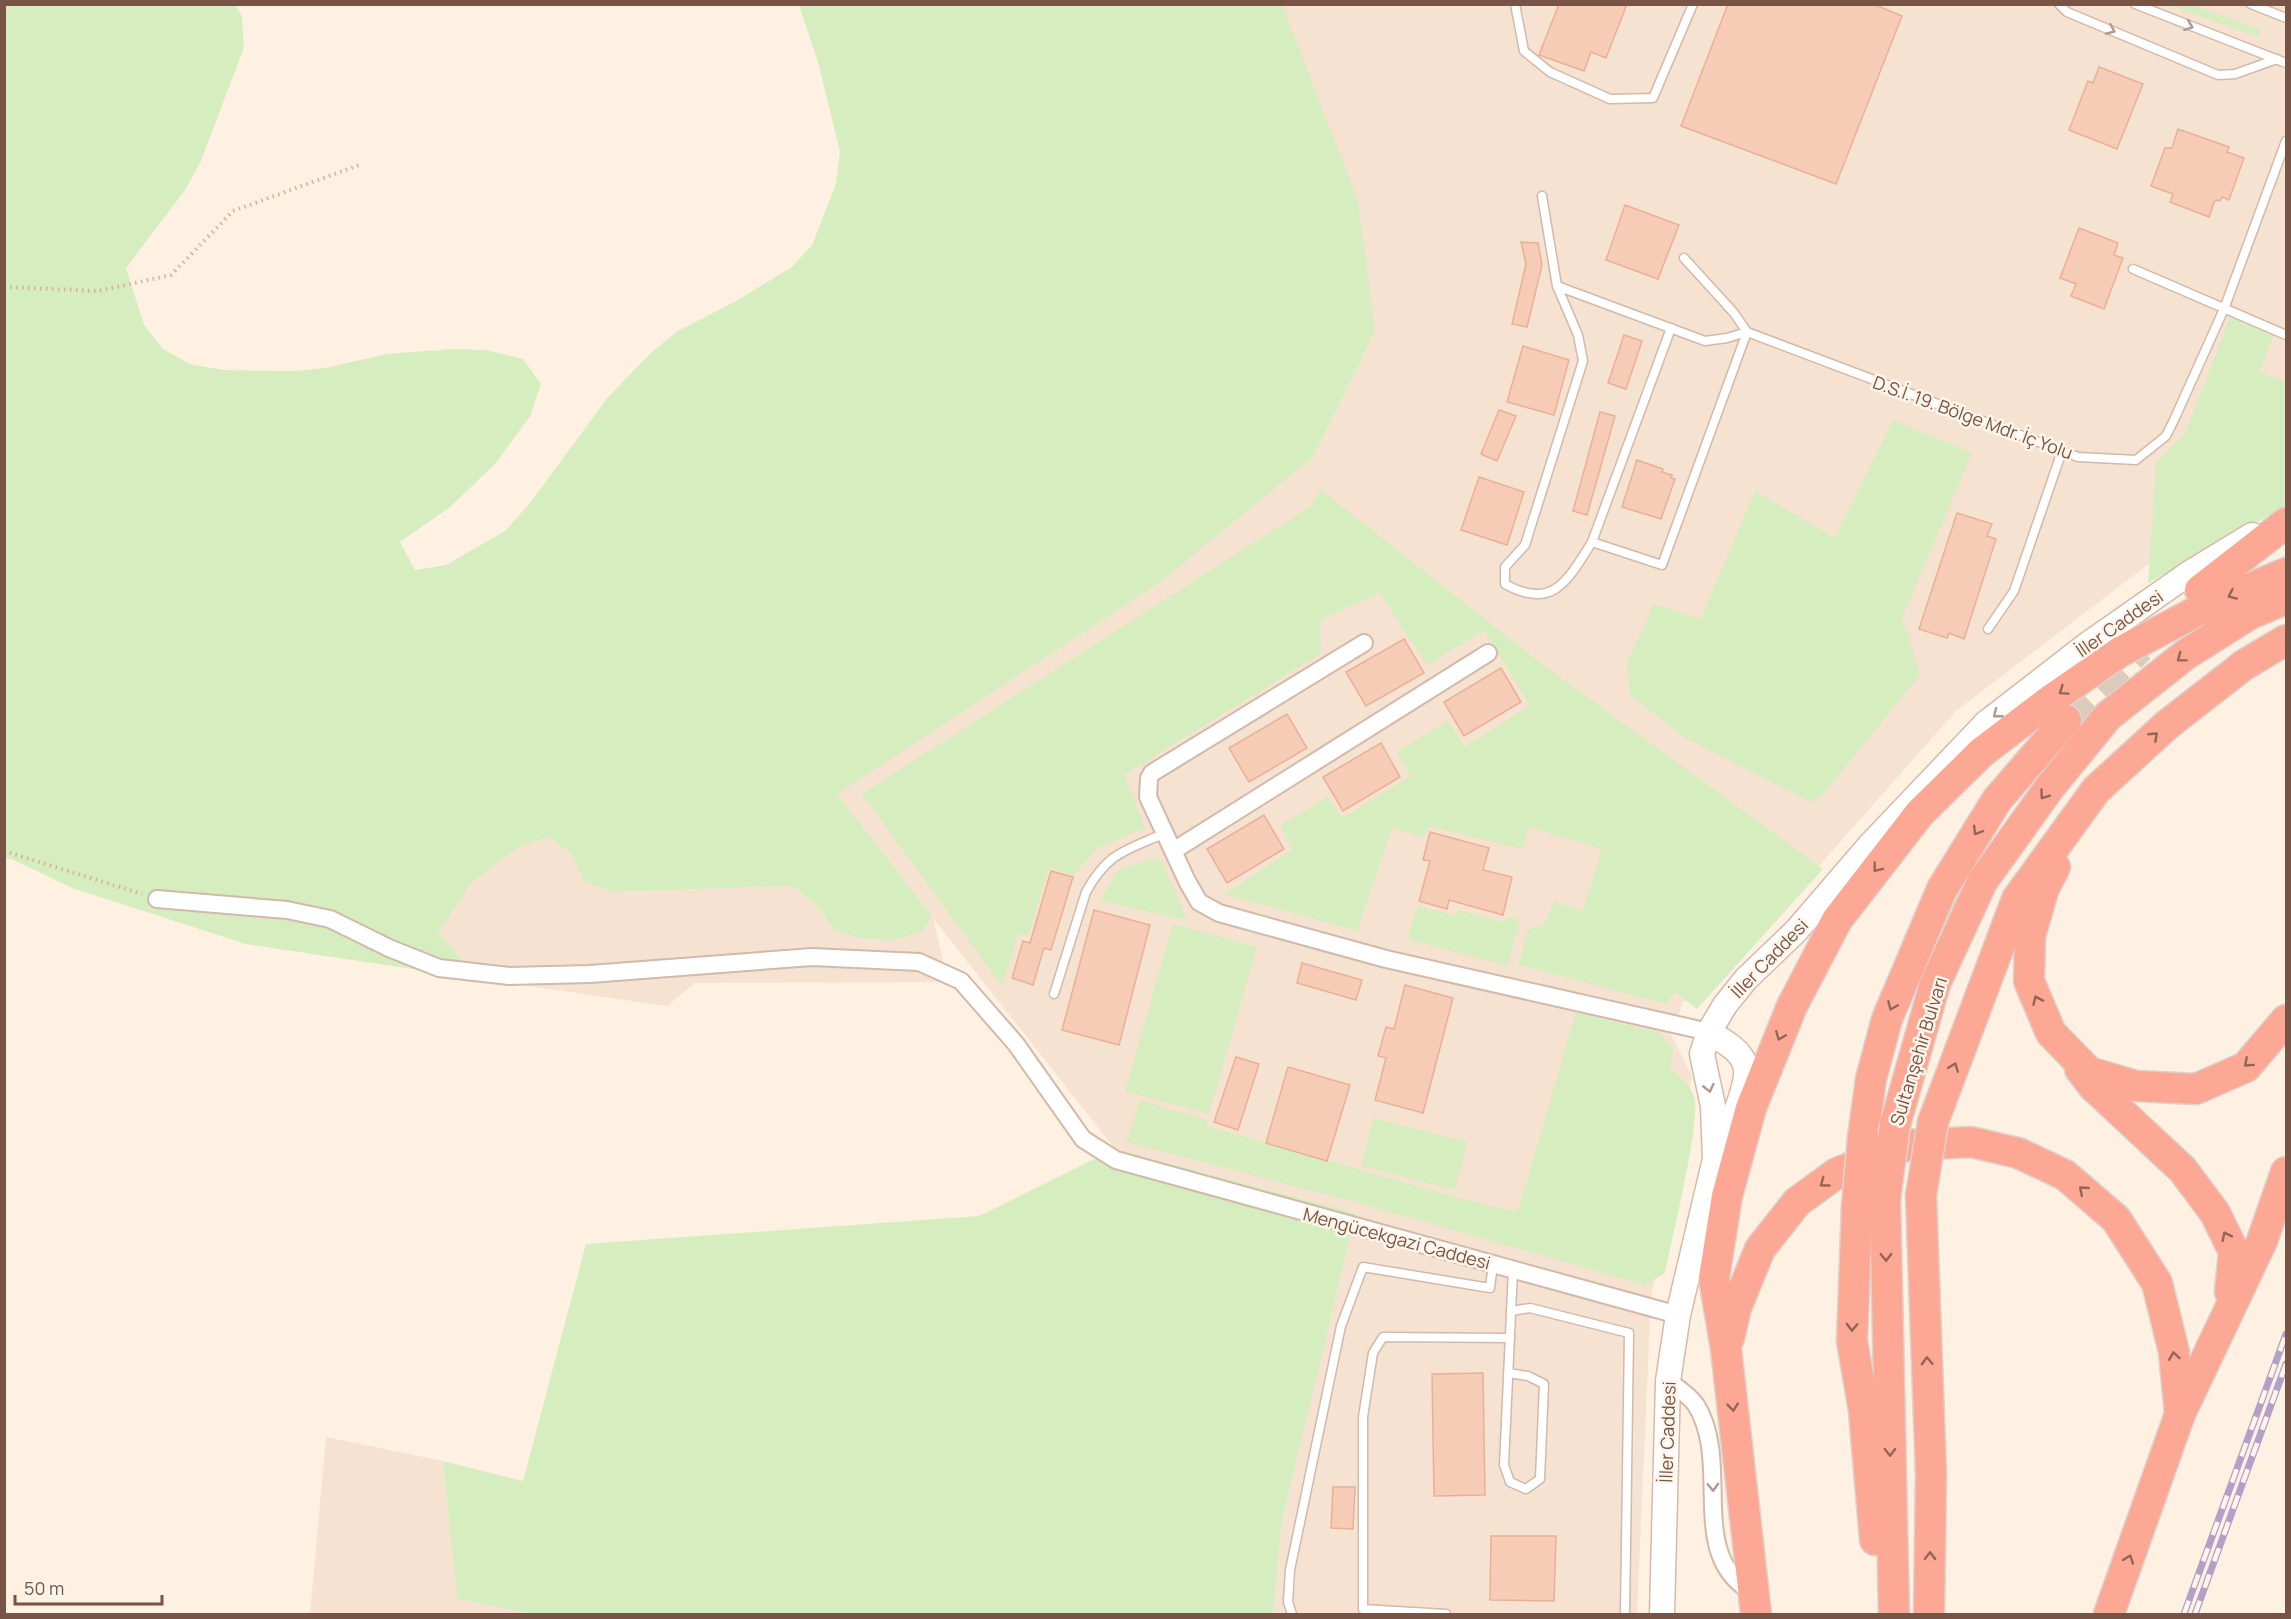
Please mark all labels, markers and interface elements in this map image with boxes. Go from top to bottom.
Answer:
one-way arrow [2184,18,2194,31]
one-way arrow [2105,23,2116,35]
street label: D.S.İ. 19. Bölge Mdr. İç Yolu [1870,370,2076,464]
street label: İller Caddesi [2071,584,2167,662]
one-way arrow [2228,588,2239,600]
one-way arrow [2177,651,2188,662]
one-way arrow [2059,684,2070,695]
one-way arrow [1992,707,2003,718]
one-way arrow [2148,732,2158,743]
one-way arrow [2040,789,2051,800]
one-way arrow [1973,825,1985,835]
one-way arrow [1874,861,1885,872]
street label: İller Caddesi [1725,913,1813,1003]
street label: Sultanşehir Bulvarı [1884,974,1952,1128]
one-way arrow [2032,995,2044,1006]
one-way arrow [1887,999,1899,1010]
one-way arrow [1775,1030,1787,1041]
one-way arrow [2244,1056,2254,1067]
one-way arrow [1946,1062,1959,1073]
one-way arrow [1701,1083,1714,1093]
one-way arrow [1820,1175,1831,1186]
one-way arrow [2079,1186,2090,1197]
street label: Mengücekgazi Caddesi [1301,1201,1493,1275]
one-way arrow [2222,1231,2233,1242]
one-way arrow [1880,1253,1893,1262]
one-way arrow [1846,1323,1859,1332]
one-way arrow [2169,1351,2181,1360]
one-way arrow [1920,1357,1933,1366]
street label: İller Caddesi [1653,1381,1681,1483]
one-way arrow [1726,1402,1739,1412]
one-way arrow [1884,1448,1897,1457]
one-way arrow [1707,1482,1719,1491]
one-way arrow [1923,1552,1936,1561]
one-way arrow [2121,1554,2134,1565]
scale bar [15,1568,162,1606]
text: 50 m [24,1576,64,1600]

